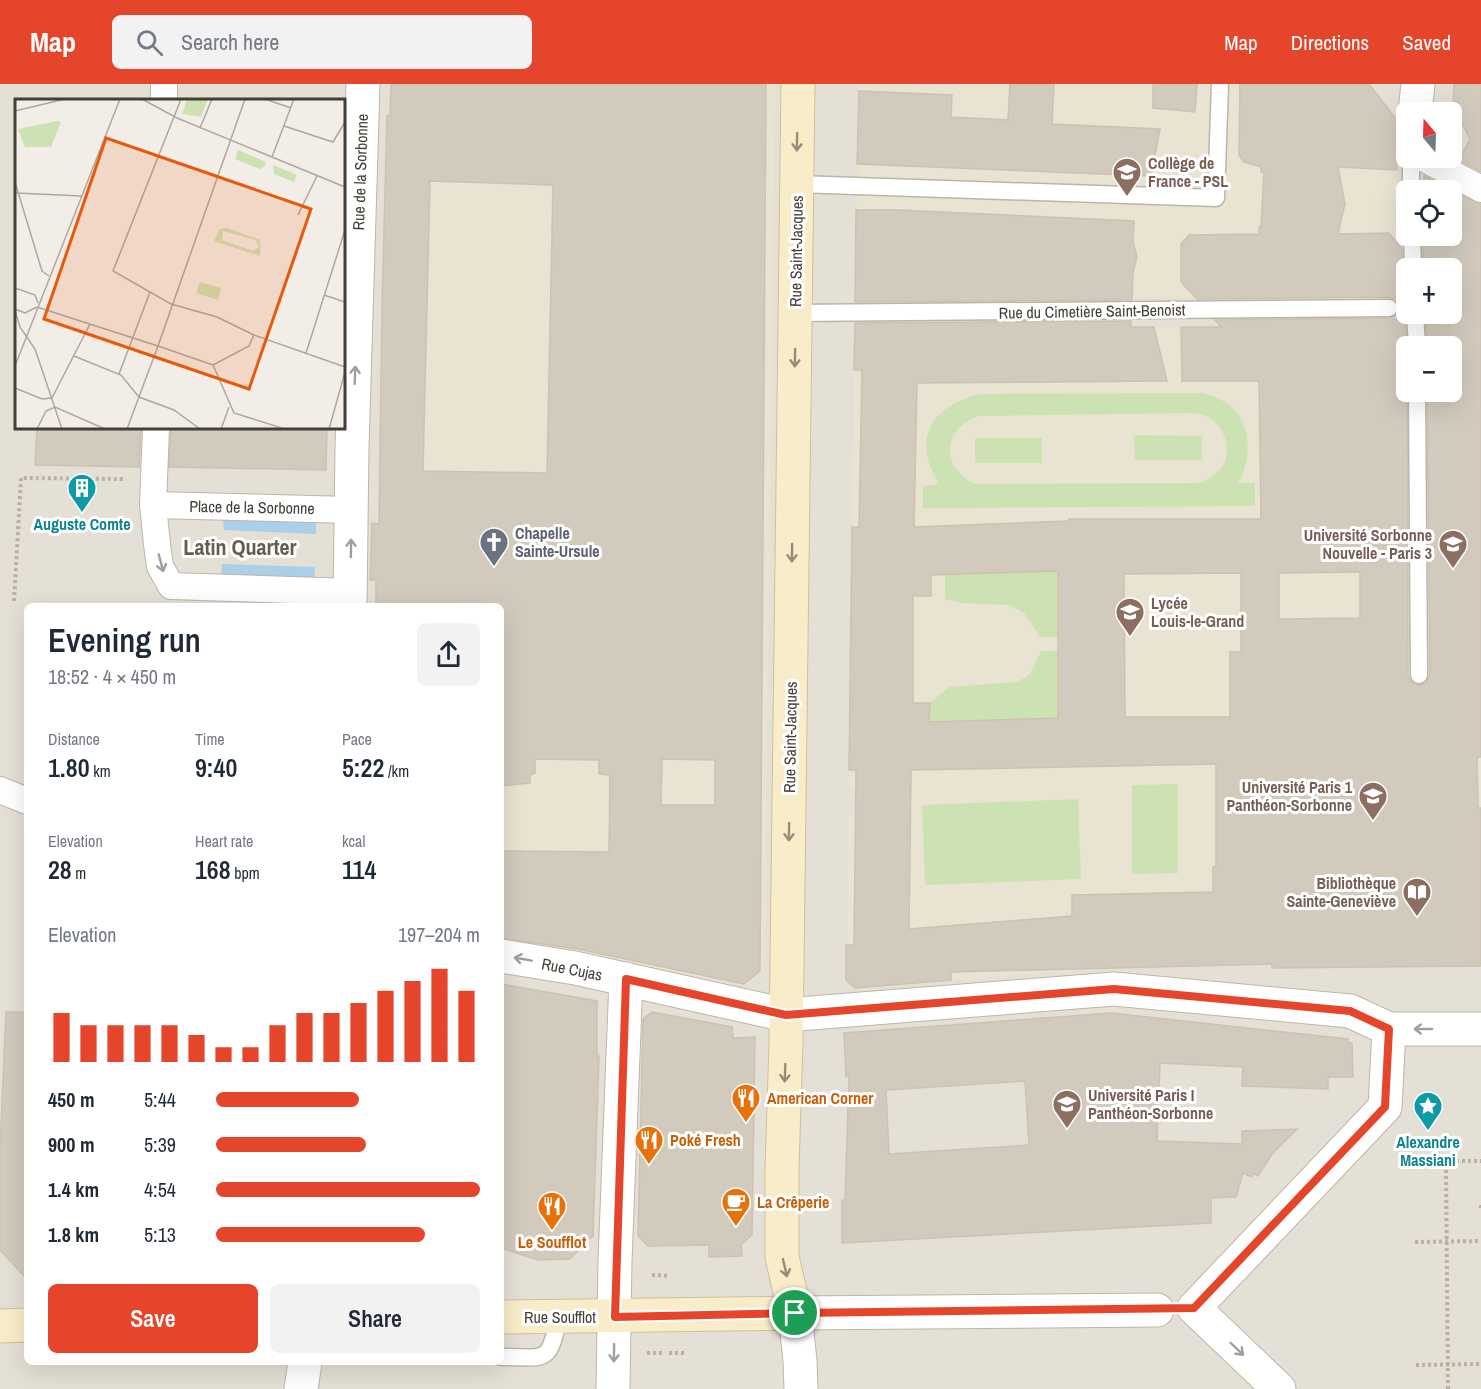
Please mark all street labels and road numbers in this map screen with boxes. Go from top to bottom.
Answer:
street label: Rue de la Sorbonne [347,113,373,231]
street label: Rue Saint-Jacques [784,195,808,307]
street label: Rue du Cimetière Saint-Benoist [998,298,1186,324]
street label: Place de la Sorbonne [189,495,315,519]
street label: Rue Saint-Jacques [778,681,802,793]
street label: Rue Cujas [540,952,604,986]
street label: Rue Soufflot [524,1306,596,1328]

